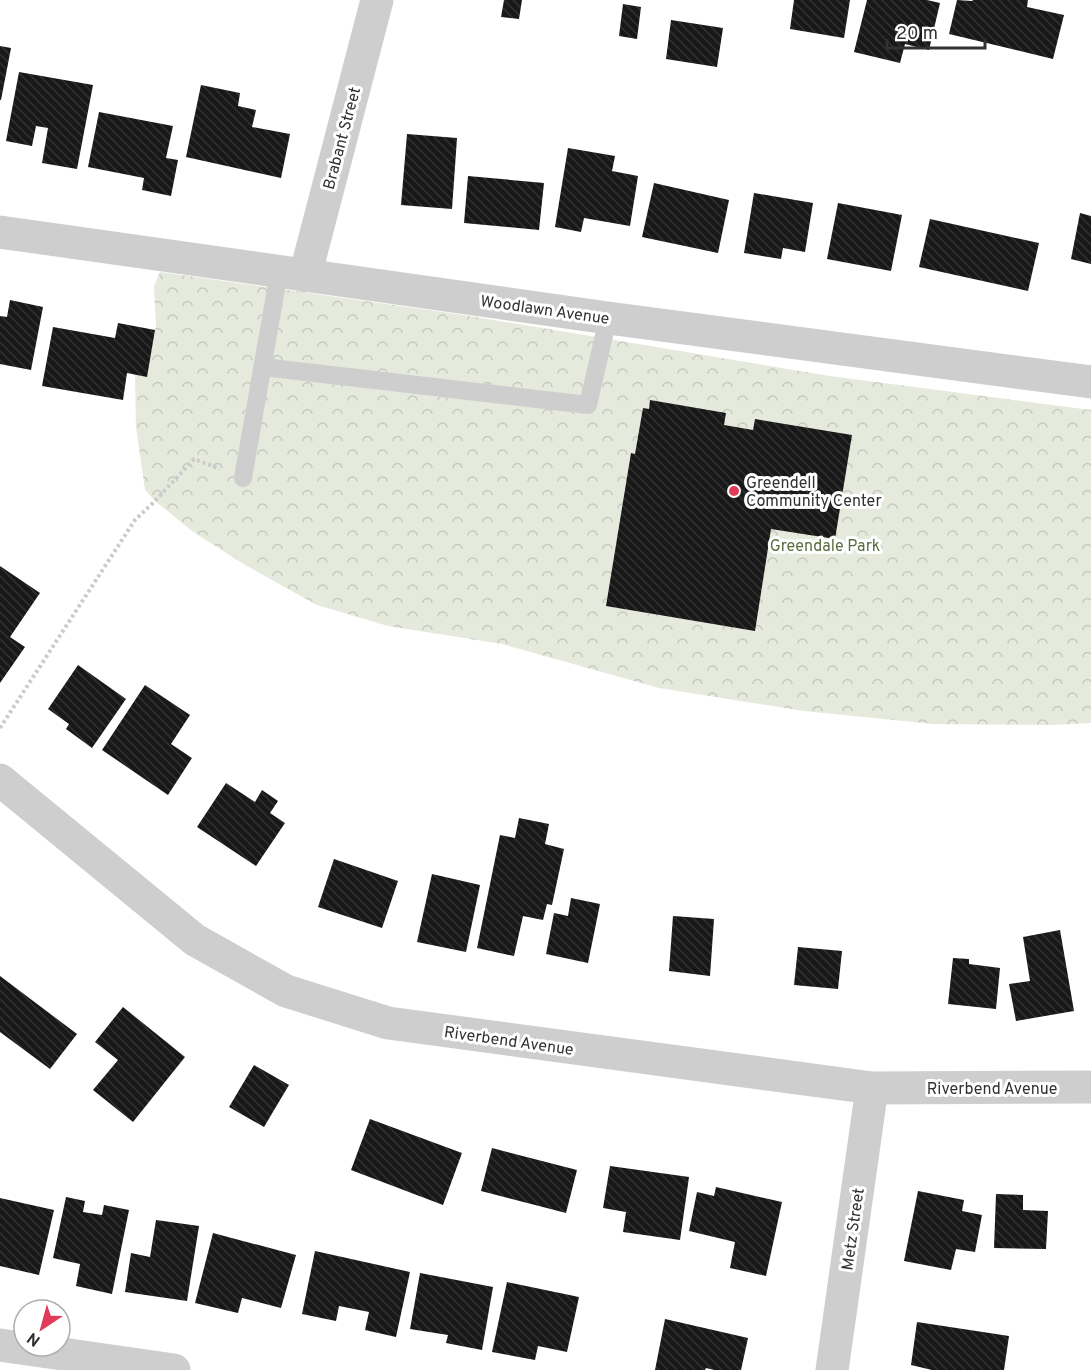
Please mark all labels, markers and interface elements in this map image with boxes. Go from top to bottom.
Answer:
scale bar [887,12,984,50]
text: 20 m [896,23,938,46]
street label: Brabant Street [320,85,366,192]
street label: Woodlawn Avenue [479,292,610,330]
place label: Greendell Community Center [746,474,882,512]
marker: Greendell Community Center [727,484,741,498]
park label: Greendale Park [770,537,880,557]
street label: Riverbend Avenue [443,1023,575,1061]
street label: Riverbend Avenue [927,1080,1057,1100]
street label: Metz Street [838,1187,870,1272]
north arrow [12,1298,72,1358]
text: N [24,1327,45,1350]

